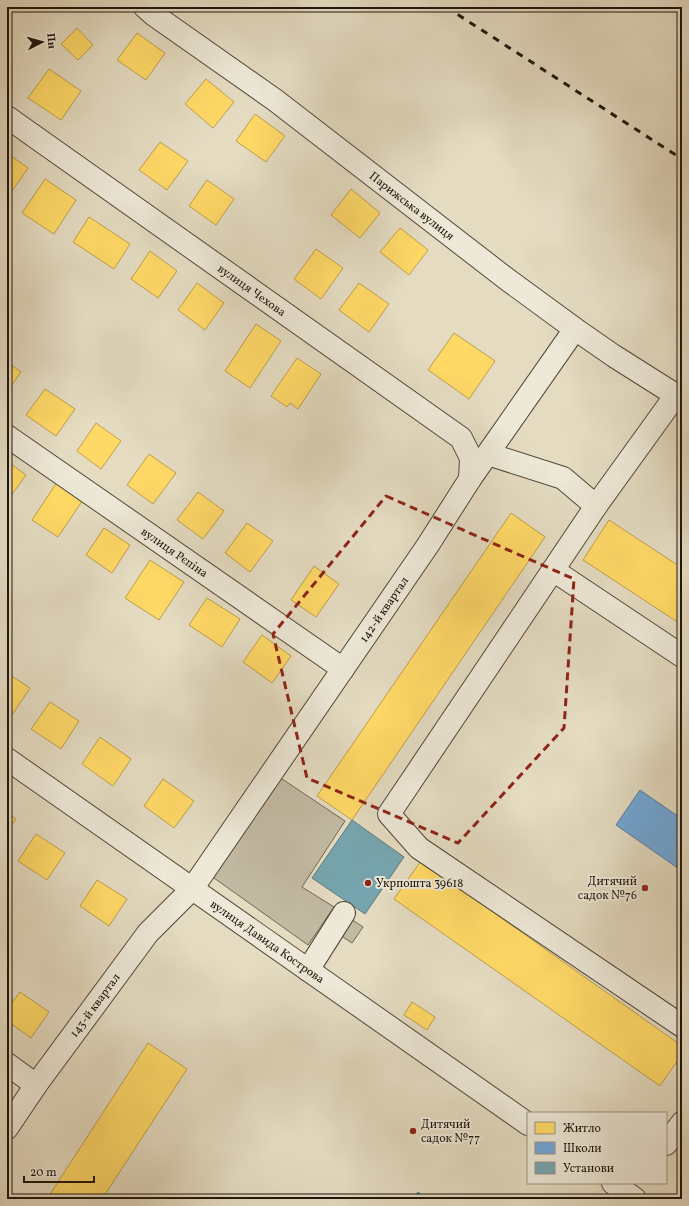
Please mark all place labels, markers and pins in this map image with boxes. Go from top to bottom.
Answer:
place label: Дитячий садок №76 [578,874,637,904]
place label: Укрпошта 39618 [376,876,463,892]
marker: Укрпошта 39618 [363,878,373,888]
marker: Дитячий садок №76 [640,883,650,893]
place label: Дитячий садок №77 [421,1117,480,1147]
marker: Дитячий садок №77 [408,1126,418,1136]

